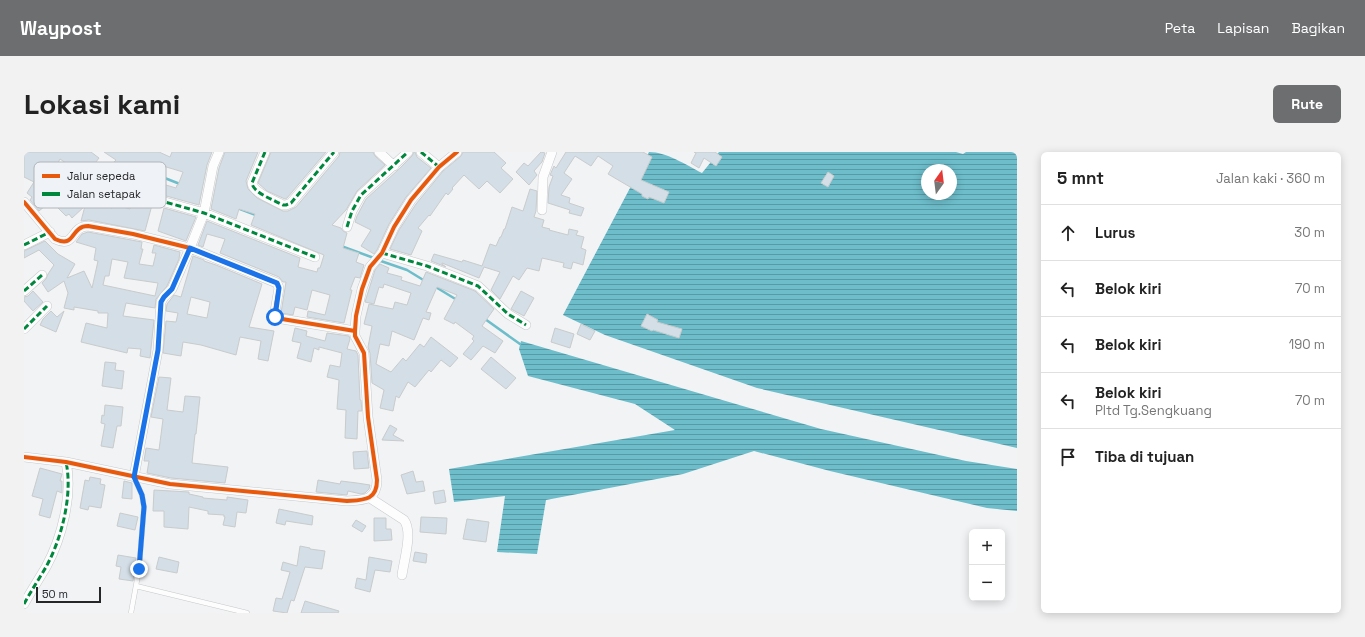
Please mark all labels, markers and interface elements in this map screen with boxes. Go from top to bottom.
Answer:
text: Waypost [20,16,102,41]
text: Peta [1165,19,1195,37]
text: Lapisan [1217,19,1269,37]
text: Bagikan [1291,19,1345,37]
button: Rute [1273,85,1341,123]
text: Lokasi kami [24,86,180,122]
legend [34,162,166,208]
north arrow [921,164,957,200]
text: 5 mnt [1057,167,1104,189]
text: Jalur sepeda [67,169,136,183]
text: Jalan kaki · 360 m [1216,170,1325,187]
text: Jalan setapak [67,187,141,201]
icon: ahead [1057,222,1079,244]
text: Lurus [1095,223,1135,242]
text: 30 m [1294,224,1325,241]
icon: left [1057,278,1079,300]
text: Belok kiri [1095,279,1161,298]
text: 70 m [1295,280,1325,297]
route start [266,308,284,326]
icon: left [1057,334,1079,356]
text: Belok kiri [1095,335,1161,354]
text: 190 m [1289,336,1325,353]
text: Belok kiri [1095,383,1161,402]
icon: left [1057,390,1079,412]
text: 70 m [1295,392,1325,409]
text: Pltd Tg.Sengkuang [1095,402,1212,419]
icon: arrive [1057,446,1079,468]
text: Tiba di tujuan [1095,447,1194,466]
map controls [969,529,1005,601]
button: + [969,529,1005,565]
route end [130,560,148,578]
button: − [969,565,1005,601]
scale bar [36,585,101,604]
text: 50 m [42,587,68,601]

